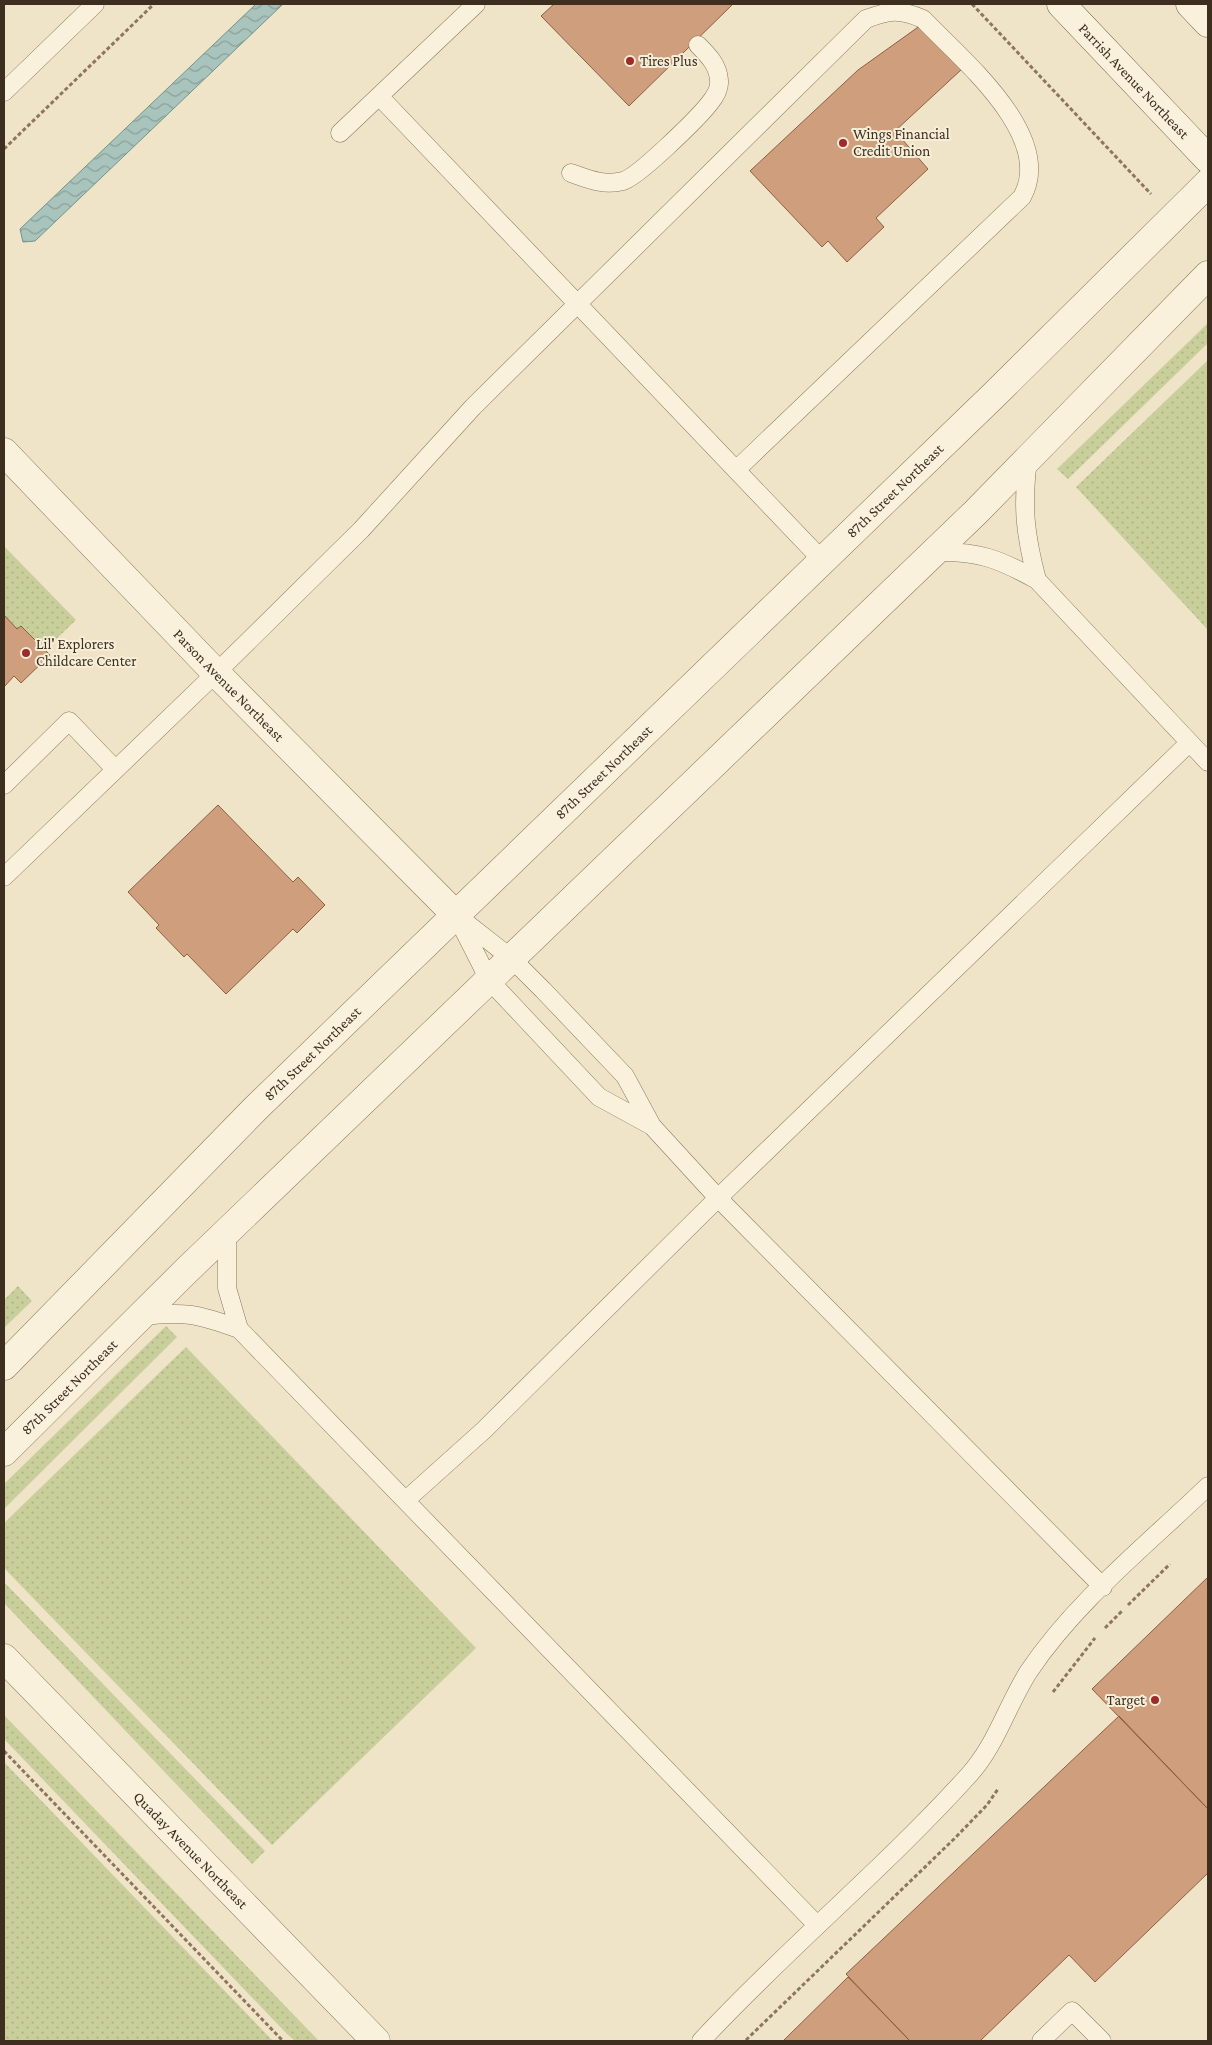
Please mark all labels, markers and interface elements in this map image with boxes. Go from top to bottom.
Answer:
street label: Parrish Avenue Northeast [1076,20,1193,143]
place label: Tires Plus [640,53,698,69]
marker: Tires Plus [624,55,636,67]
place label: Wings Financial Credit Union [853,126,950,159]
marker: Wings Financial Credit Union [837,137,849,149]
street label: 87th Street Northeast [843,440,947,541]
street label: Parson Avenue Northeast [170,626,288,745]
place label: Lil' Explorers Childcare Center [36,636,137,669]
marker: Lil' Explorers Childcare Center [20,647,32,659]
street label: 87th Street Northeast [552,721,656,822]
street label: 87th Street Northeast [261,1003,365,1104]
street label: 87th Street Northeast [18,1336,121,1438]
place label: Target [1107,1692,1146,1709]
marker: Target [1149,1694,1161,1706]
street label: Quaday Avenue Northeast [130,1789,252,1913]

